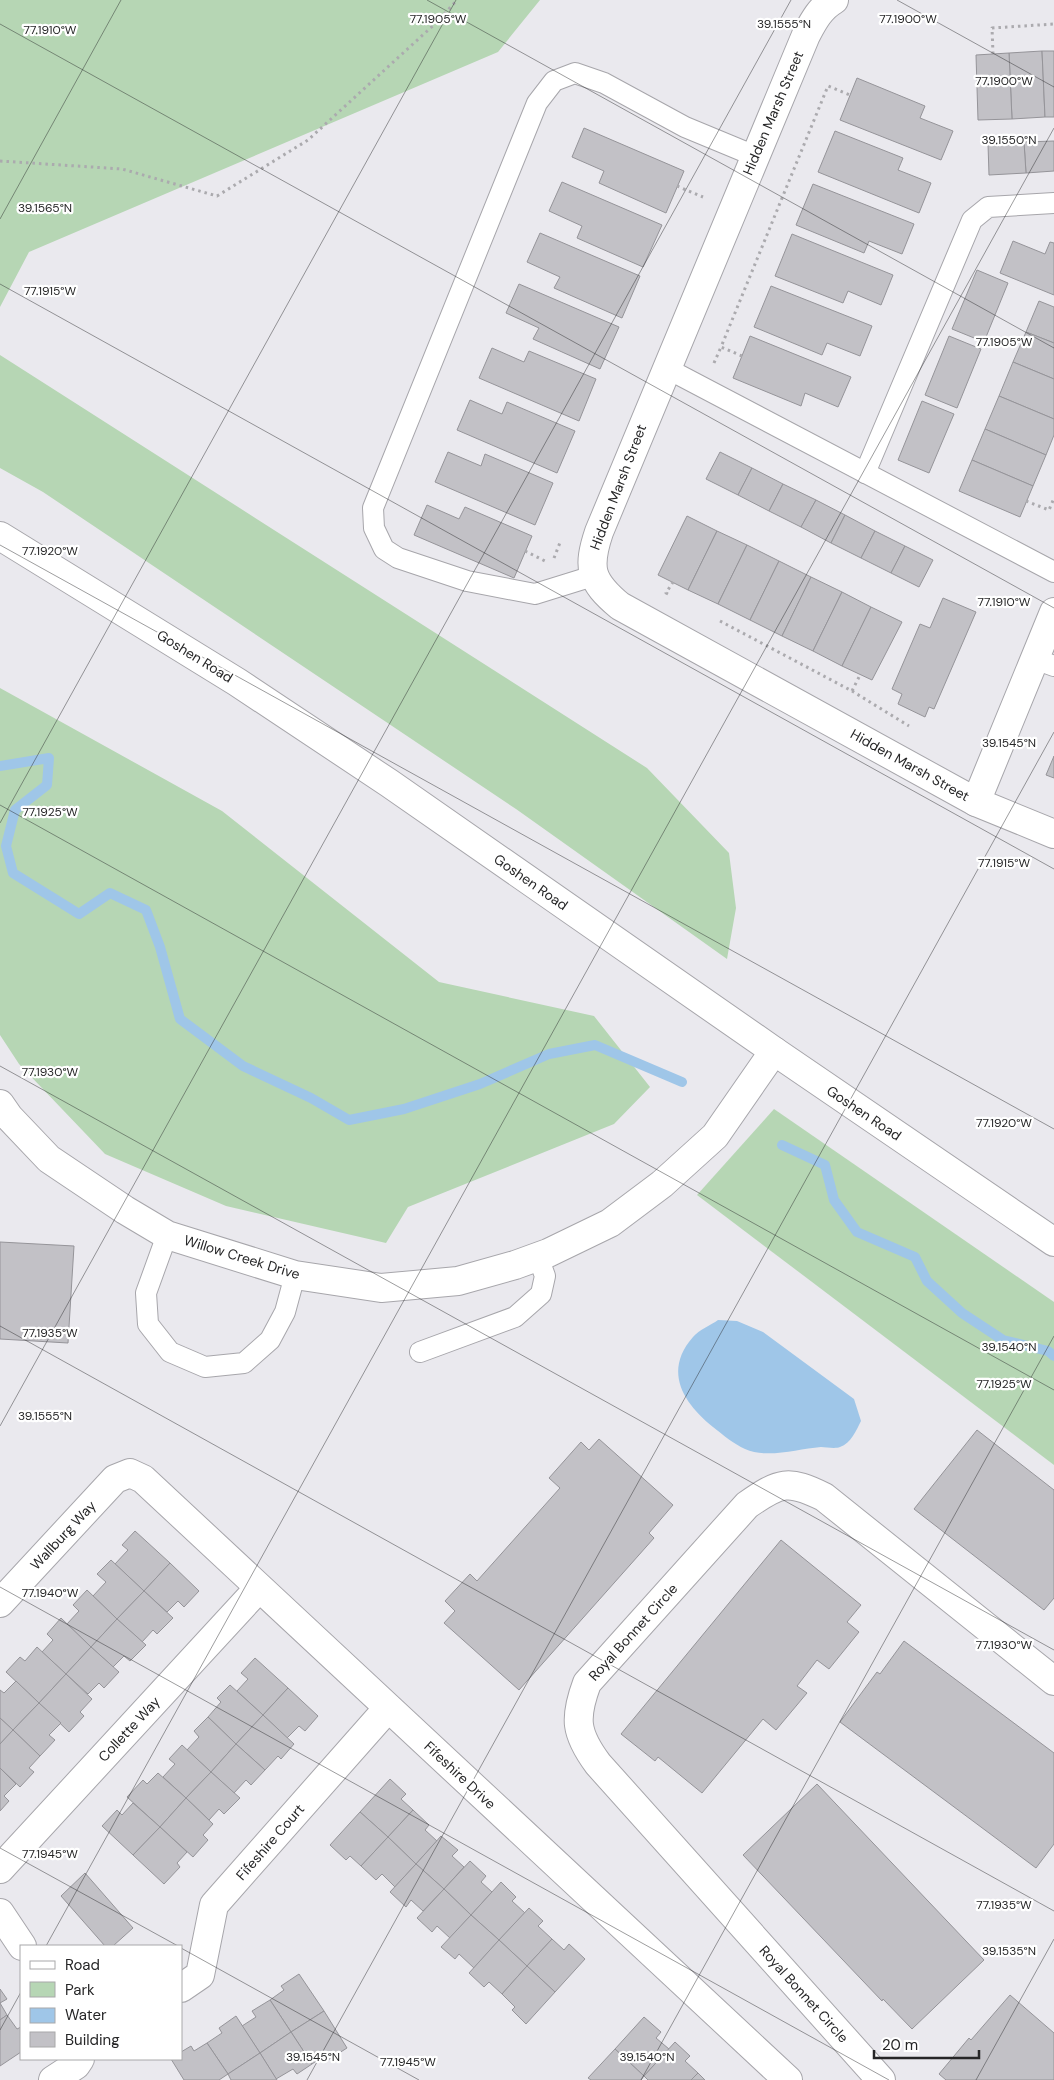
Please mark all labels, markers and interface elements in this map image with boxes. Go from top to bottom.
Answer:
text: 77.1905°W [410,11,467,27]
text: 77.1900°W [879,11,937,27]
text: 39.1555°N [757,16,811,32]
text: 77.1910°W [24,22,77,38]
street label: Hidden Marsh Street [739,48,807,178]
text: 77.1900°W [975,73,1033,89]
text: 39.1550°N [981,132,1037,148]
text: 39.1565°N [18,200,72,216]
text: 77.1915°W [24,283,76,299]
text: 77.1905°W [976,334,1033,350]
street label: Hidden Marsh Street [586,422,650,552]
text: 77.1920°W [22,543,78,559]
text: 77.1910°W [978,594,1031,610]
street label: Goshen Road [154,626,236,686]
street label: Hidden Marsh Street [847,725,973,805]
text: 39.1545°N [982,735,1036,751]
text: 77.1925°W [22,804,78,820]
street label: Goshen Road [490,850,572,914]
text: 77.1915°W [978,855,1030,871]
text: 77.1930°W [22,1064,79,1080]
street label: Goshen Road [823,1081,905,1145]
text: 77.1920°W [976,1115,1032,1131]
street label: Willow Creek Drive [182,1231,302,1283]
text: 77.1935°W [22,1325,78,1341]
text: 39.1540°N [982,1339,1037,1355]
text: 77.1925°W [976,1376,1032,1392]
text: 39.1555°N [18,1408,72,1424]
street label: Wallburg Way [26,1496,100,1573]
street label: Royal Bonnet Circle [585,1580,681,1684]
text: 77.1940°W [22,1585,79,1601]
text: 77.1930°W [976,1637,1033,1653]
street label: Collette Way [94,1692,164,1765]
street label: Fifeshire Drive [420,1737,500,1813]
street label: Fifeshire Court [232,1800,308,1884]
text: 77.1945°W [22,1846,78,1862]
text: 77.1935°W [976,1897,1032,1913]
street label: Royal Bonnet Circle [756,1942,852,2046]
text: 39.1535°N [982,1943,1036,1959]
legend [20,1945,182,2060]
text: Road [65,1955,100,1975]
text: Park [65,1980,95,2000]
text: Water [65,2005,107,2025]
scale bar [874,2028,979,2060]
text: Building [65,2030,120,2050]
text: 20 m [882,2035,918,2055]
text: 39.1545°N [286,2049,340,2065]
text: 39.1540°N [620,2049,675,2065]
text: 77.1945°W [380,2054,436,2070]

